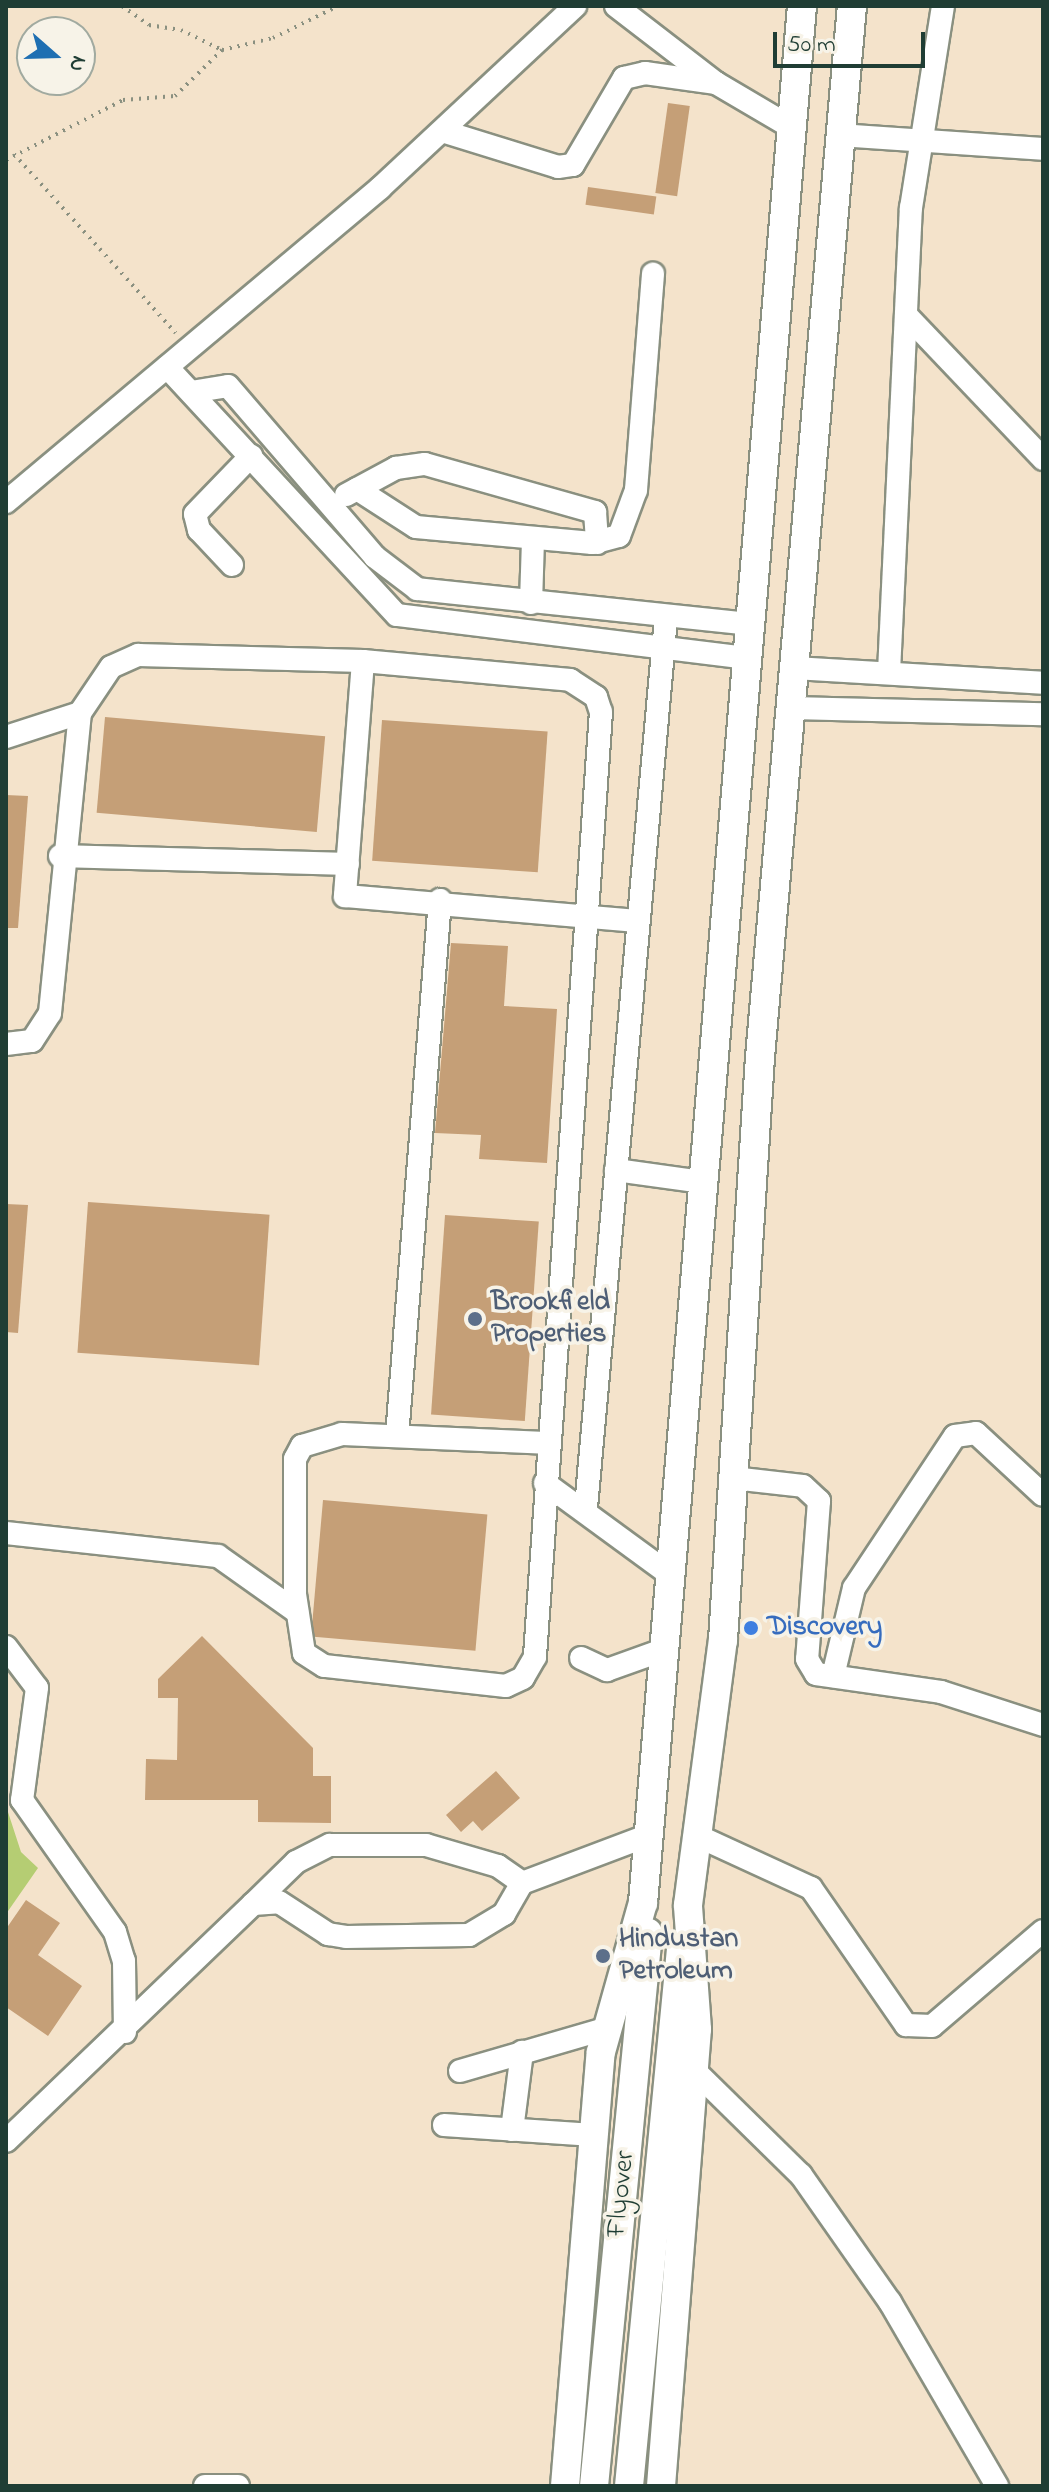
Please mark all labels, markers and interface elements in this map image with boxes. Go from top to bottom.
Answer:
north arrow [16,16,96,96]
scale bar [777,16,929,66]
text: 50 m [787,28,836,63]
text: N [59,51,94,76]
place label: Brookfield Properties [491,1286,610,1352]
marker: Brookfield Properties [466,1310,484,1328]
place label: Discovery [767,1611,882,1645]
marker: Discovery [742,1619,760,1637]
place label: Hindustan Petroleum [619,1923,738,1989]
marker: Hindustan Petroleum [594,1947,612,1965]
street label: Flyover [601,2149,643,2239]

